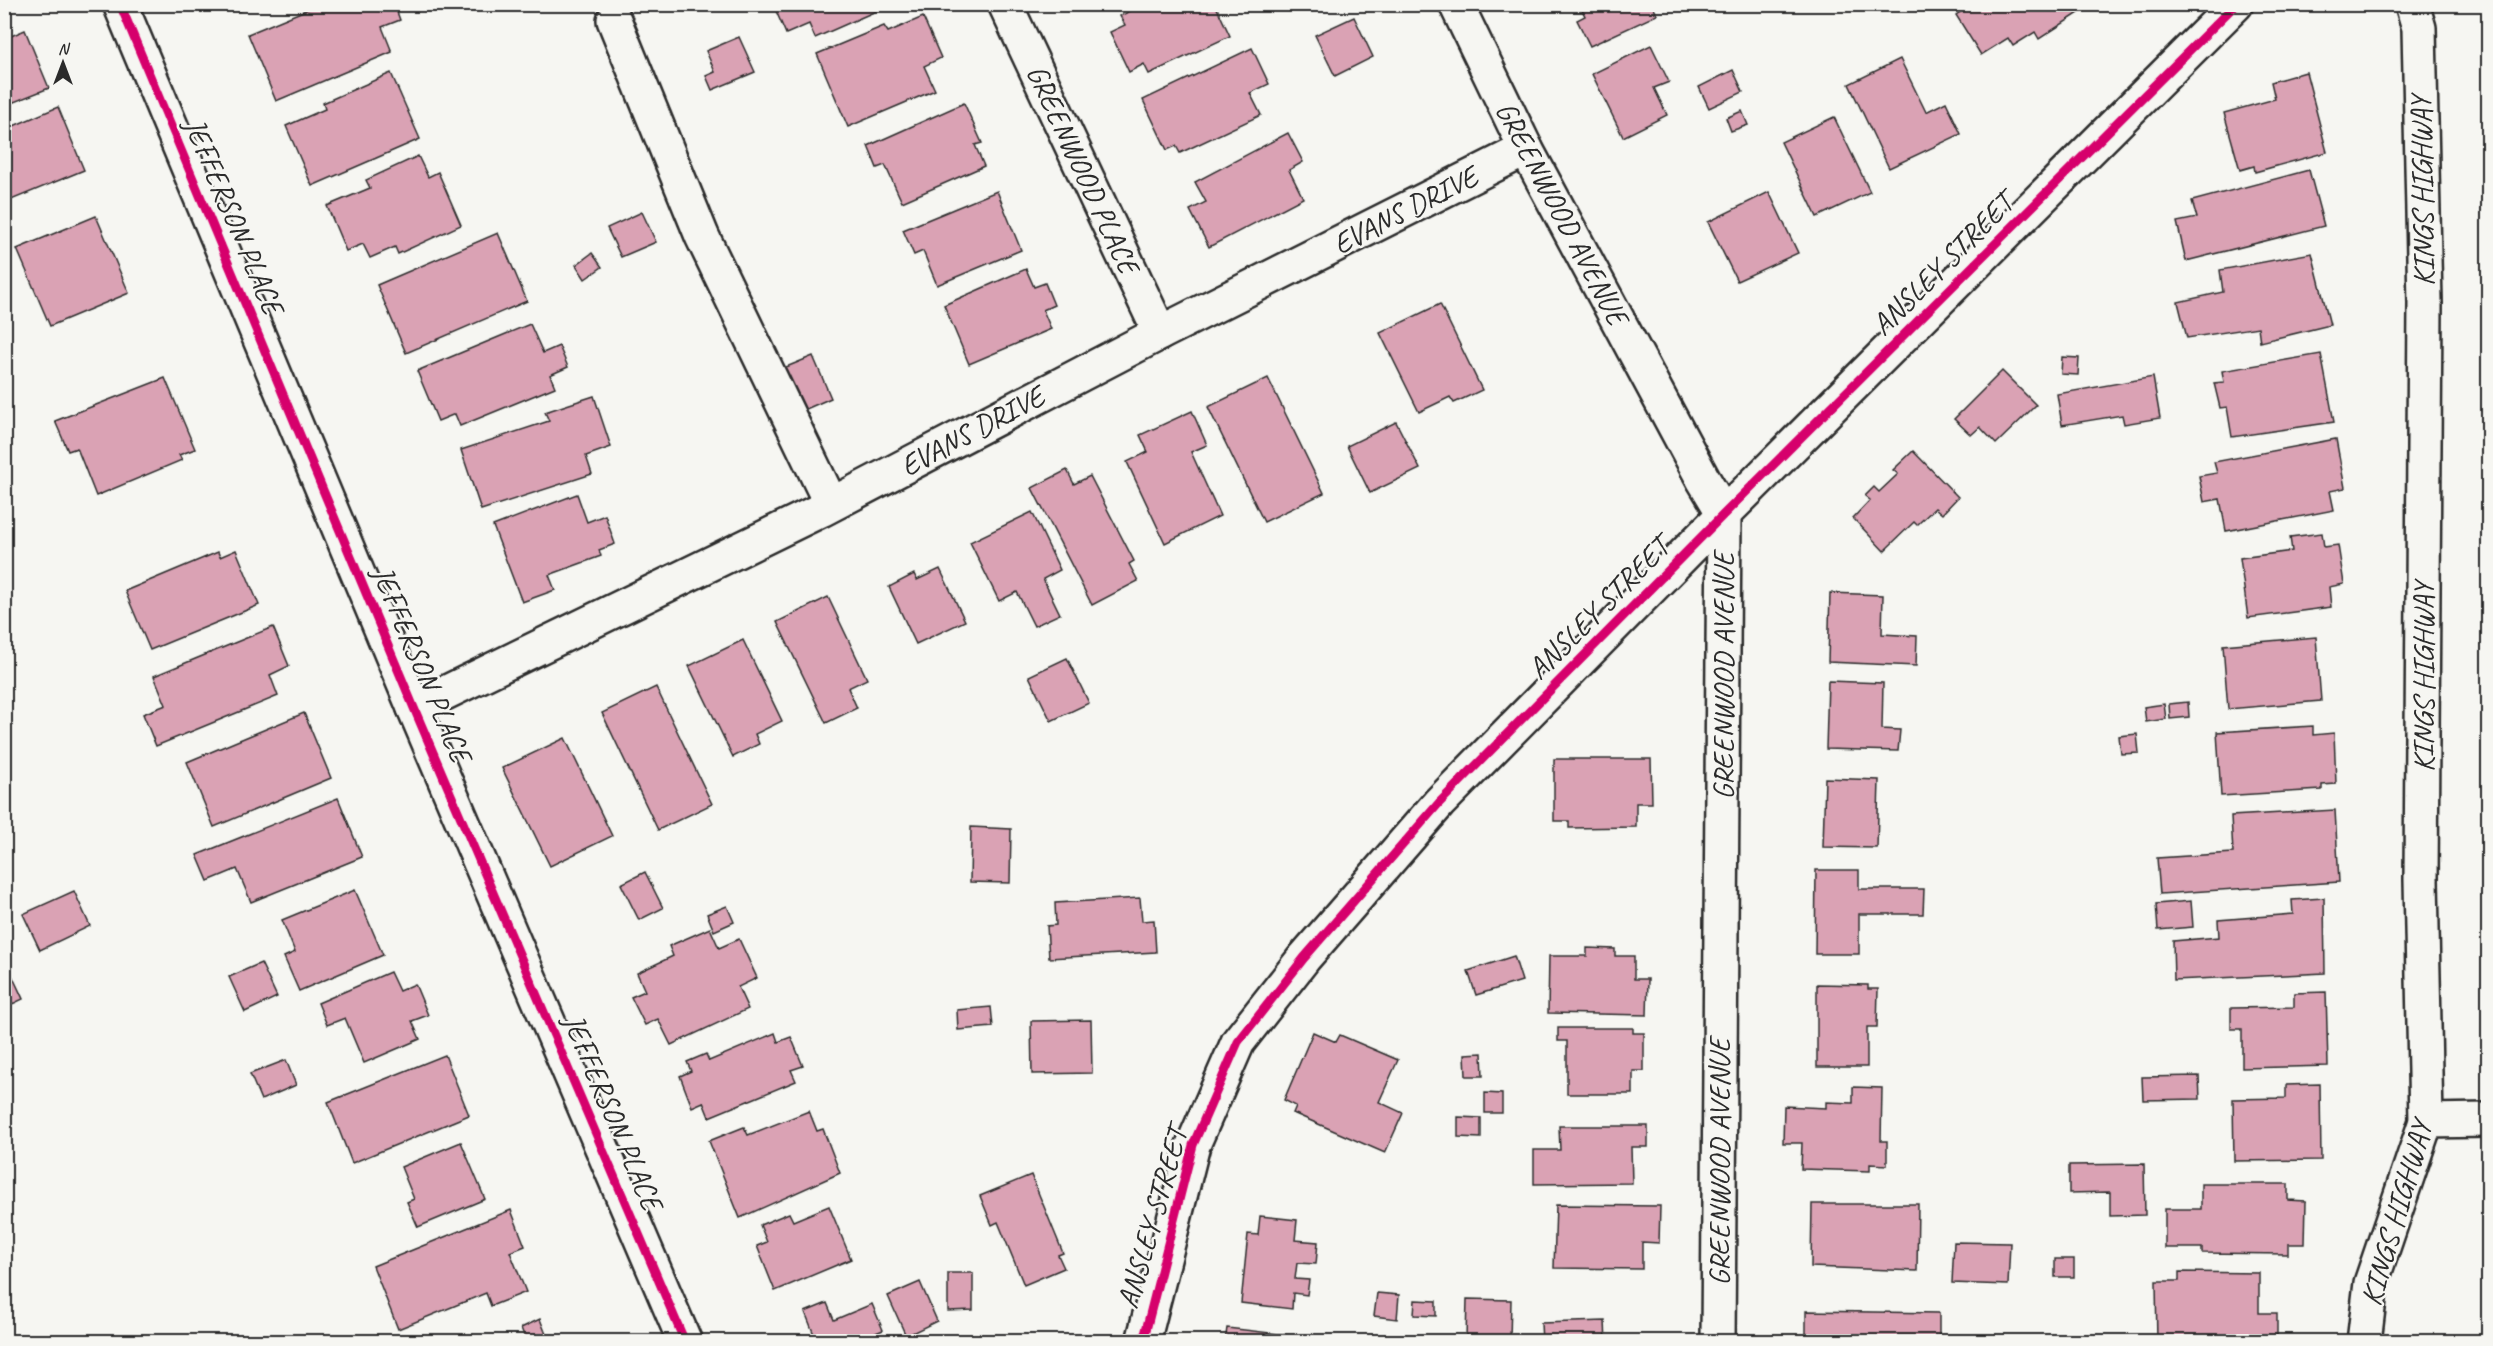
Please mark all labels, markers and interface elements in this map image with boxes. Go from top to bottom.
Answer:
north arrow [33,33,93,93]
text: N [58,39,71,59]
street label: GREENWOOD PLACE [1018,59,1149,283]
street label: KINGS HIGHWAY [2401,92,2443,286]
street label: GREENWOOD AVENUE [1487,95,1639,334]
street label: JEFFERSON PLACE [175,110,294,323]
street label: EVANS DRIVE [1326,155,1487,263]
street label: ANSLEY STREET [1863,180,2026,343]
street label: EVANS DRIVE [894,375,1054,485]
street label: ANSLEY STREET [1519,524,1682,687]
street label: GREENWOOD AVENUE [1704,549,1742,800]
street label: JEFFERSON PLACE [363,558,482,771]
street label: KINGS HIGHWAY [2404,578,2442,772]
street label: JEFFERSON PLACE [554,1006,673,1219]
street label: GREENWOOD AVENUE [1700,1035,1738,1286]
street label: KINGS HIGHWAY [2352,1113,2442,1310]
street label: ANSLEY STREET [1108,1117,1198,1312]

